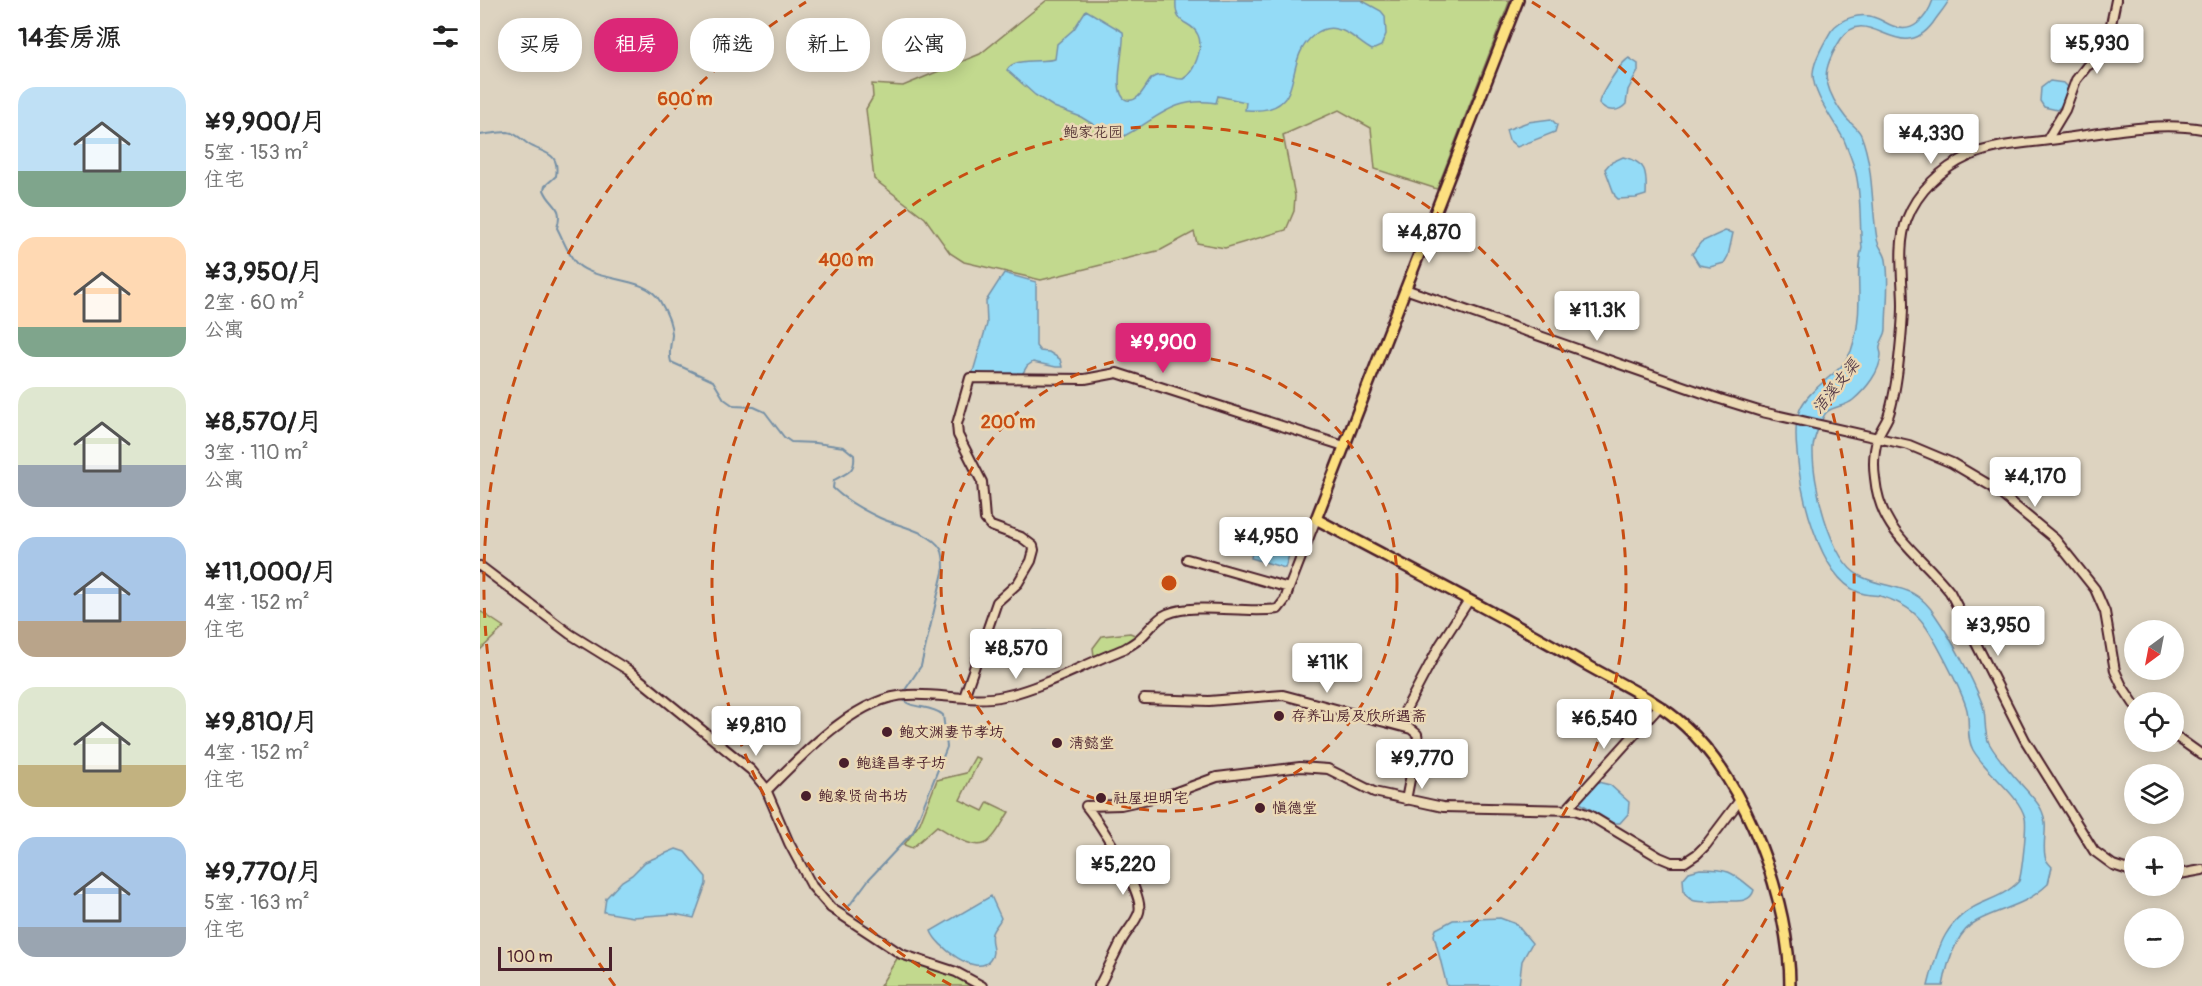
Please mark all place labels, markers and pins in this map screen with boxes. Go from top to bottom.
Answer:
pin: ¥5,930 [2048,24,2146,75]
pin: ¥4,330 [1882,114,1980,165]
pin: ¥4,870 [1380,213,1478,264]
pin: ¥11.3K [1548,291,1646,342]
pin: ¥9,900 [1114,323,1212,374]
pin: ¥4,170 [1986,457,2084,508]
pin: ¥4,950 [1217,517,1315,568]
centre of rings [1159,573,1179,593]
pin: ¥3,950 [1949,606,2047,657]
pin: ¥8,570 [967,629,1065,680]
pin: ¥11K [1291,643,1363,694]
pin: ¥6,540 [1555,699,1653,750]
pin: ¥9,810 [707,706,805,757]
place label: 存养山房及欣所遇斋 [1291,707,1426,726]
marker: 存养山房及欣所遇斋 [1272,709,1286,723]
place label: 鲍文渊妻节孝坊 [899,723,1004,742]
marker: 鲍文渊妻节孝坊 [880,725,894,739]
place label: 清懿堂 [1069,734,1114,753]
marker: 清懿堂 [1050,736,1064,750]
pin: ¥9,770 [1373,739,1471,790]
place label: 鲍逢昌孝子坊 [856,754,946,773]
marker: 鲍逢昌孝子坊 [837,756,851,770]
place label: 鲍象贤尚书坊 [818,787,908,806]
marker: 鲍象贤尚书坊 [799,789,813,803]
place label: 社屋坦明宅 [1113,789,1188,808]
marker: 社屋坦明宅 [1094,791,1108,805]
place label: 慎德堂 [1272,799,1317,818]
marker: 慎德堂 [1253,801,1267,815]
pin: ¥5,220 [1074,845,1172,896]

